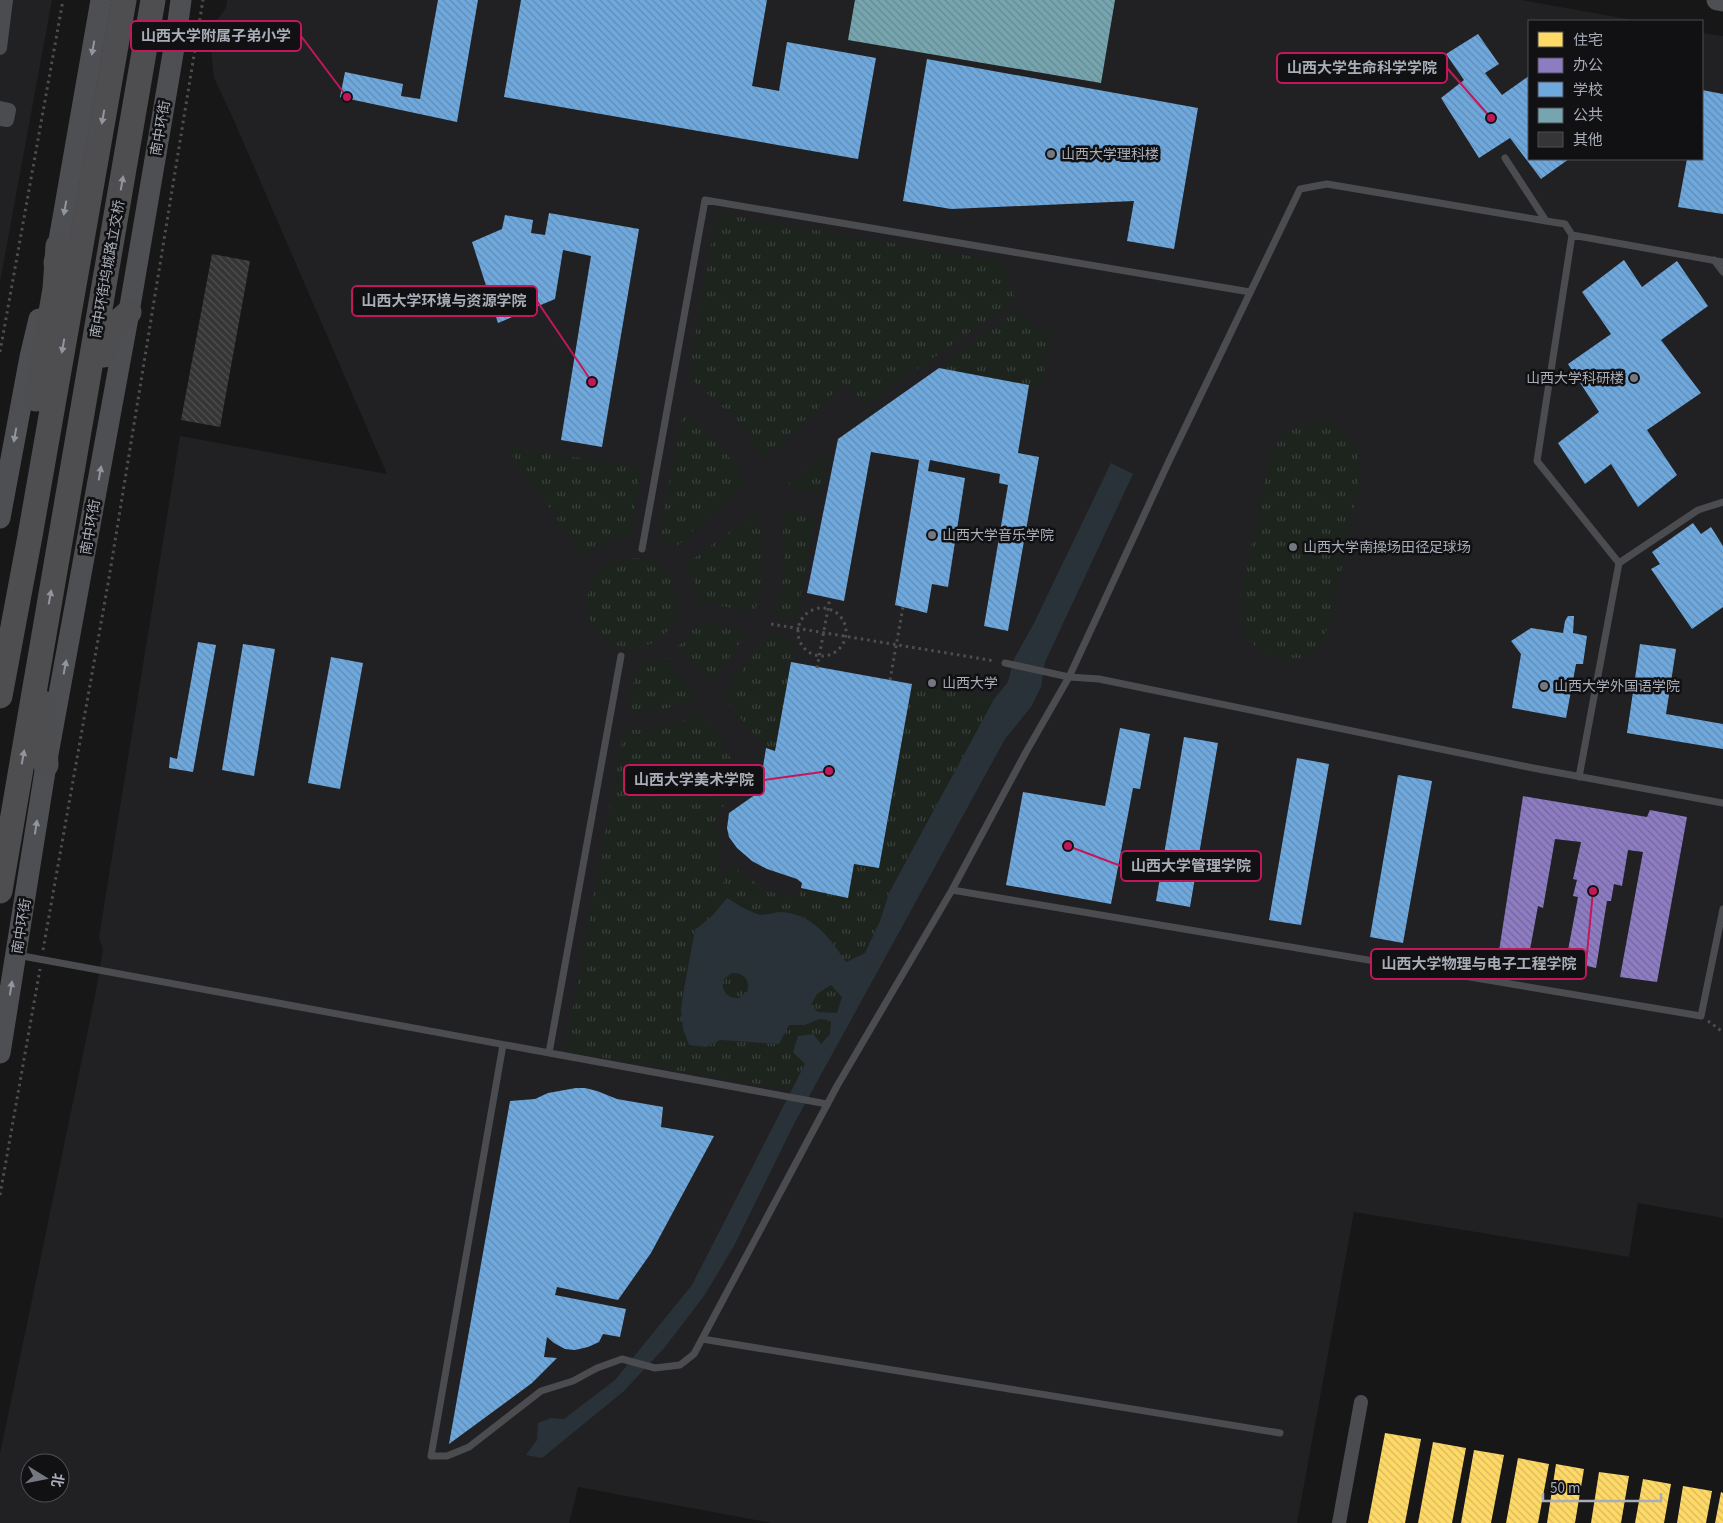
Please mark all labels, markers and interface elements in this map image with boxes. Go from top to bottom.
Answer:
legend [1528,20,1703,160]
callout: 山西大学附属子弟小学 [131,21,301,51]
text: 山西大学附属子弟小学 [141,26,291,47]
text: 住宅 [1573,30,1603,51]
one-way arrow [88,40,96,56]
callout: 山西大学生命科学学院 [1277,53,1447,83]
text: 办公 [1573,55,1603,76]
text: 山西大学生命科学学院 [1287,58,1437,79]
text: 学校 [1573,80,1603,101]
street label: 南中环街 [146,99,176,157]
text: 公共 [1573,105,1603,126]
one-way arrow [99,109,107,125]
text: 其他 [1573,130,1603,151]
place label: 山西大学理科楼 [1061,145,1159,165]
marker: 山西大学理科楼 [1045,148,1057,160]
one-way arrow [118,175,126,191]
street label: 南中环街坞城路立交桥 [86,199,130,340]
one-way arrow [60,200,68,216]
callout: 山西大学环境与资源学院 [352,286,537,316]
text: 山西大学环境与资源学院 [361,291,527,312]
one-way arrow [59,338,67,354]
place label: 山西大学科研楼 [1526,369,1624,389]
marker: 山西大学科研楼 [1628,372,1640,384]
one-way arrow [11,428,19,444]
one-way arrow [96,465,104,481]
street label: 南中环街 [76,498,106,556]
place label: 山西大学音乐学院 [942,526,1054,546]
marker: 山西大学音乐学院 [926,529,938,541]
place label: 山西大学南操场田径足球场 [1303,538,1471,558]
marker: 山西大学南操场田径足球场 [1287,541,1299,553]
one-way arrow [47,588,55,604]
one-way arrow [61,659,69,675]
place label: 山西大学 [942,674,998,694]
marker: 山西大学 [926,677,938,689]
place label: 山西大学外国语学院 [1554,677,1680,697]
marker: 山西大学外国语学院 [1538,680,1550,692]
one-way arrow [19,749,27,765]
callout: 山西大学美术学院 [624,765,764,795]
text: 山西大学美术学院 [634,770,754,791]
one-way arrow [32,819,40,835]
callout: 山西大学管理学院 [1121,851,1261,881]
text: 山西大学管理学院 [1131,856,1251,877]
street label: 南中环街 [8,897,36,955]
callout: 山西大学物理与电子工程学院 [1371,949,1586,979]
text: 山西大学物理与电子工程学院 [1381,954,1577,975]
one-way arrow [7,979,15,995]
north arrow [20,1453,70,1503]
scale bar [1543,1470,1660,1502]
text: 北 [46,1471,68,1489]
text: 50 m [1550,1478,1580,1499]

